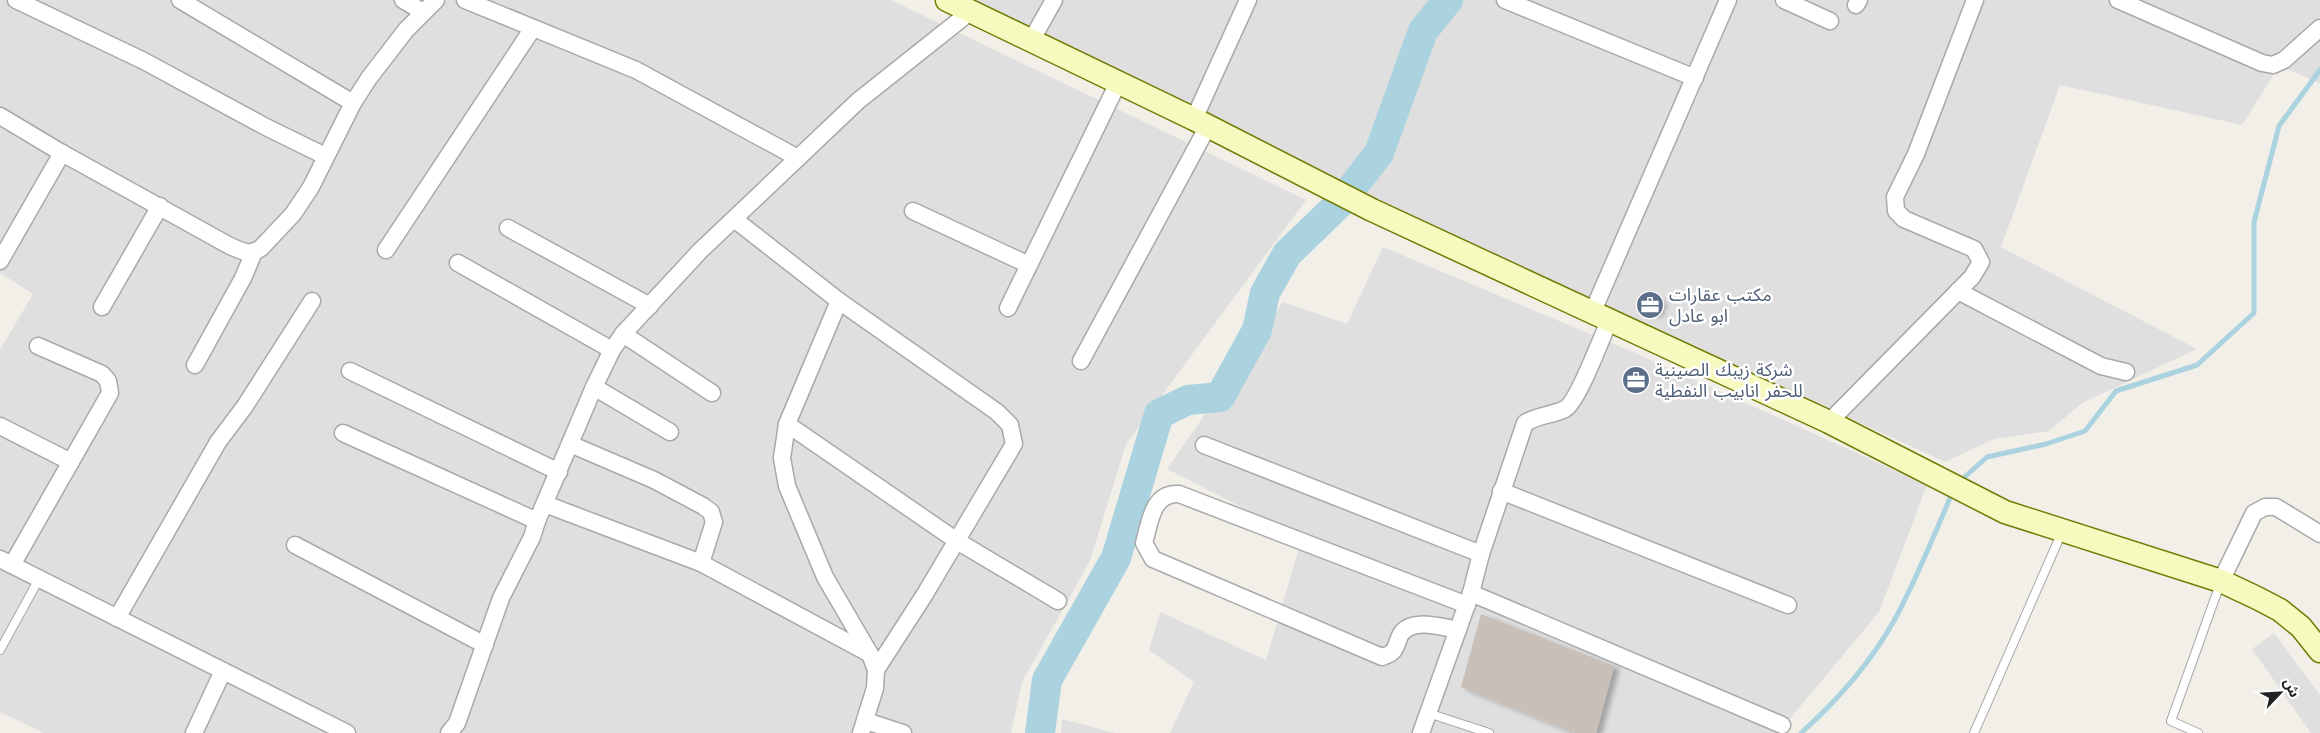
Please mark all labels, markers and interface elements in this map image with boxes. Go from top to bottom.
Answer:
place label: مكتب عقارات ابو عادل [1669,284,1772,327]
office icon: مكتب عقارات ابو عادل [1635,290,1665,320]
place label: شركة زيبك الصينية للحفر انابيب النفطية [1655,359,1803,402]
office icon: شركة زيبك الصينية للحفر انابيب النفطية [1621,365,1651,395]
north arrow [2255,668,2305,718]
text: ش [2280,675,2303,700]

